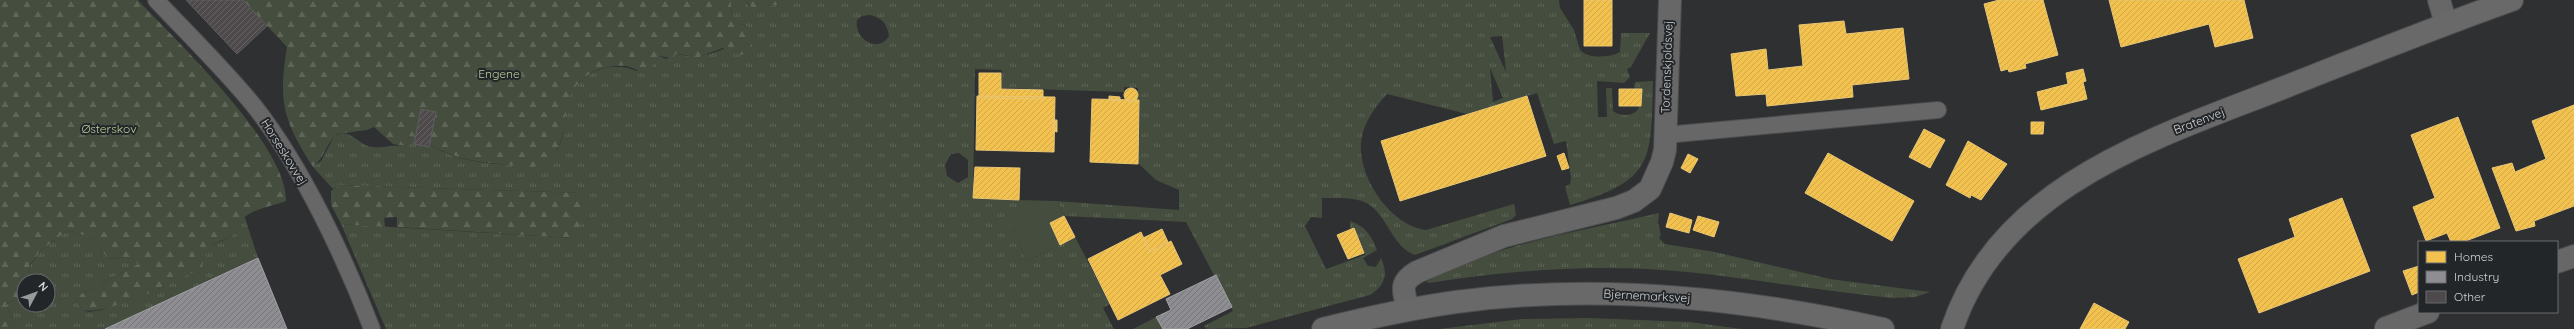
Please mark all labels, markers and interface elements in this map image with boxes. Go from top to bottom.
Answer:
street label: Tordenskjoldsvej [1657,20,1676,114]
park label: Engene [478,66,520,81]
street label: Bratenvej [2171,104,2227,137]
street label: Horseskovvej [258,116,311,188]
park label: Østerskov [81,121,137,136]
legend [2418,241,2558,313]
text: Homes [2454,249,2494,264]
text: Industry [2454,269,2499,284]
north arrow [16,273,56,313]
text: N [36,279,51,294]
street label: Bjernemarksvej [1603,286,1691,305]
text: Other [2454,289,2486,304]

